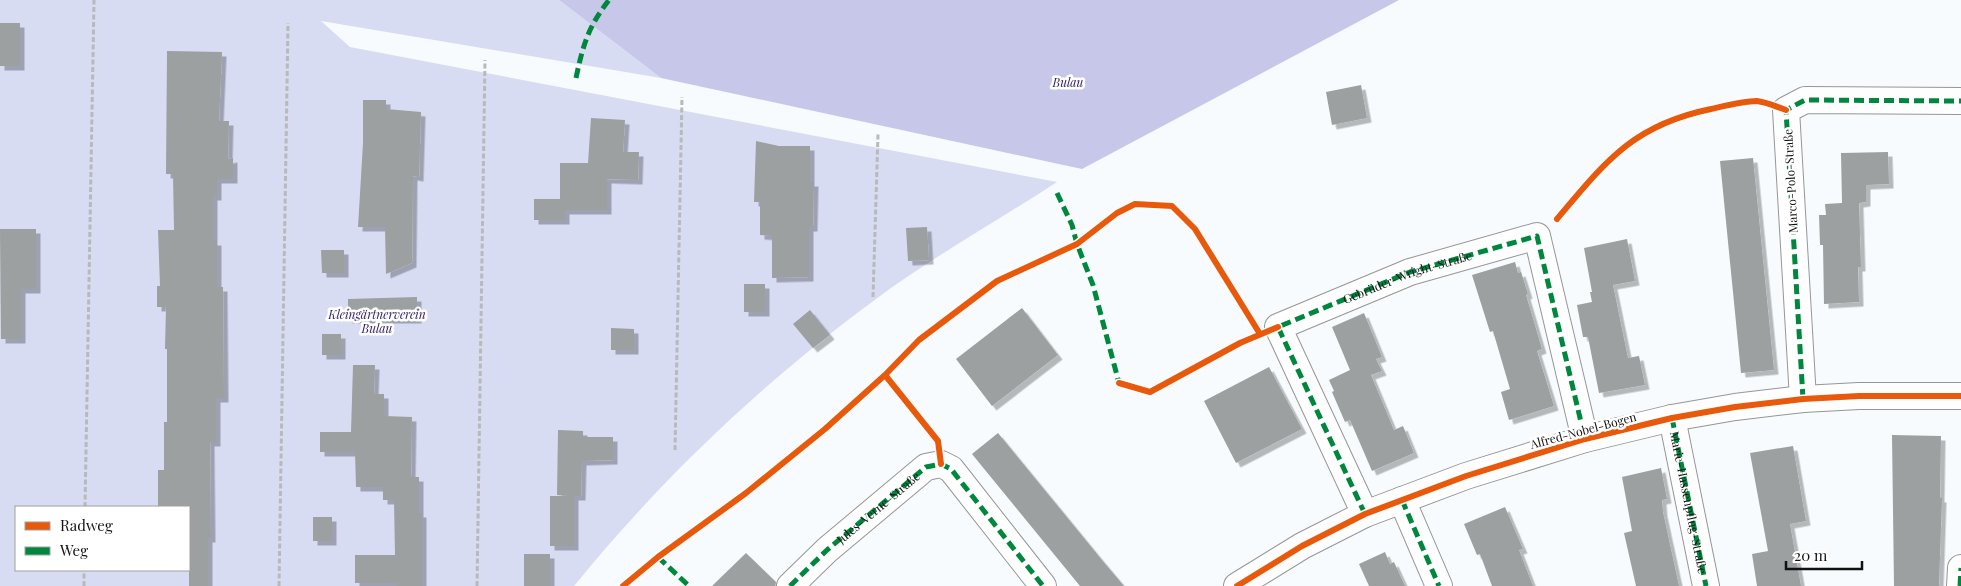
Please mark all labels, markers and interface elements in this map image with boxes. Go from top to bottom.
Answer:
park label: Bulau [1052,74,1084,90]
street label: Marco-Polo-Straße [1779,129,1801,233]
street label: Gebrüder-Wright-Straße [1340,247,1473,307]
park label: Kleingärtnerverein Bulau [327,306,426,336]
street label: Alfred-Nobel-Bogen [1527,408,1638,452]
street label: Marie-Hassenpflug-Straße [1667,430,1711,575]
street label: Jules-Verne-Straße [832,468,923,548]
legend [15,506,190,571]
text: Radweg [60,515,113,535]
scale bar [1786,538,1862,570]
text: Weg [59,540,88,560]
text: 20 m [1794,545,1828,565]

